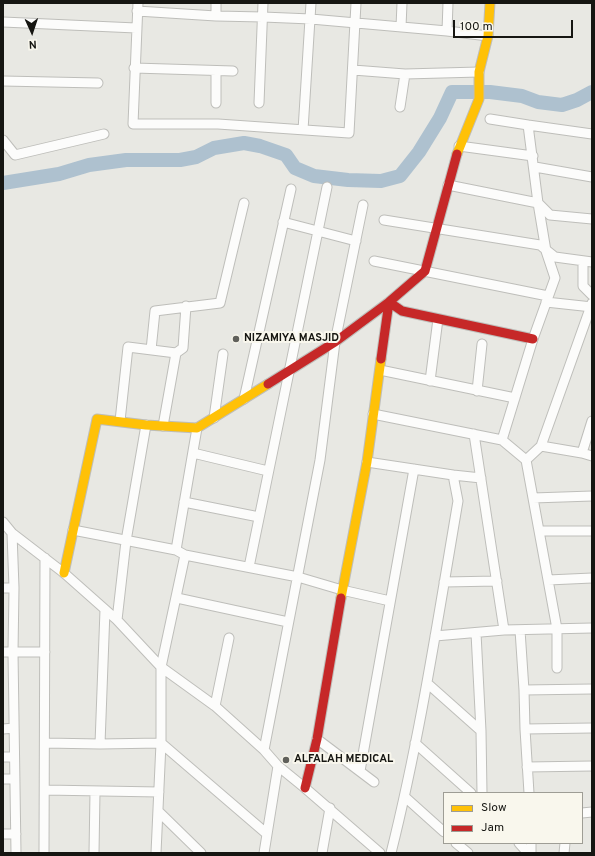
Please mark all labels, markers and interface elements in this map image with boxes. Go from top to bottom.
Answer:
north arrow [12,12,52,52]
scale bar [455,12,575,38]
text: 100 m [460,19,493,35]
text: N [28,37,37,51]
place label: NIZAMIYA MASJID [244,332,339,346]
marker: NIZAMIYA MASJID [231,334,241,344]
place label: ALFALAH MEDICAL [294,753,393,767]
marker: ALFALAH MEDICAL [281,755,291,765]
legend [443,792,583,844]
text: Slow [481,800,507,816]
text: Jam [481,820,504,836]

